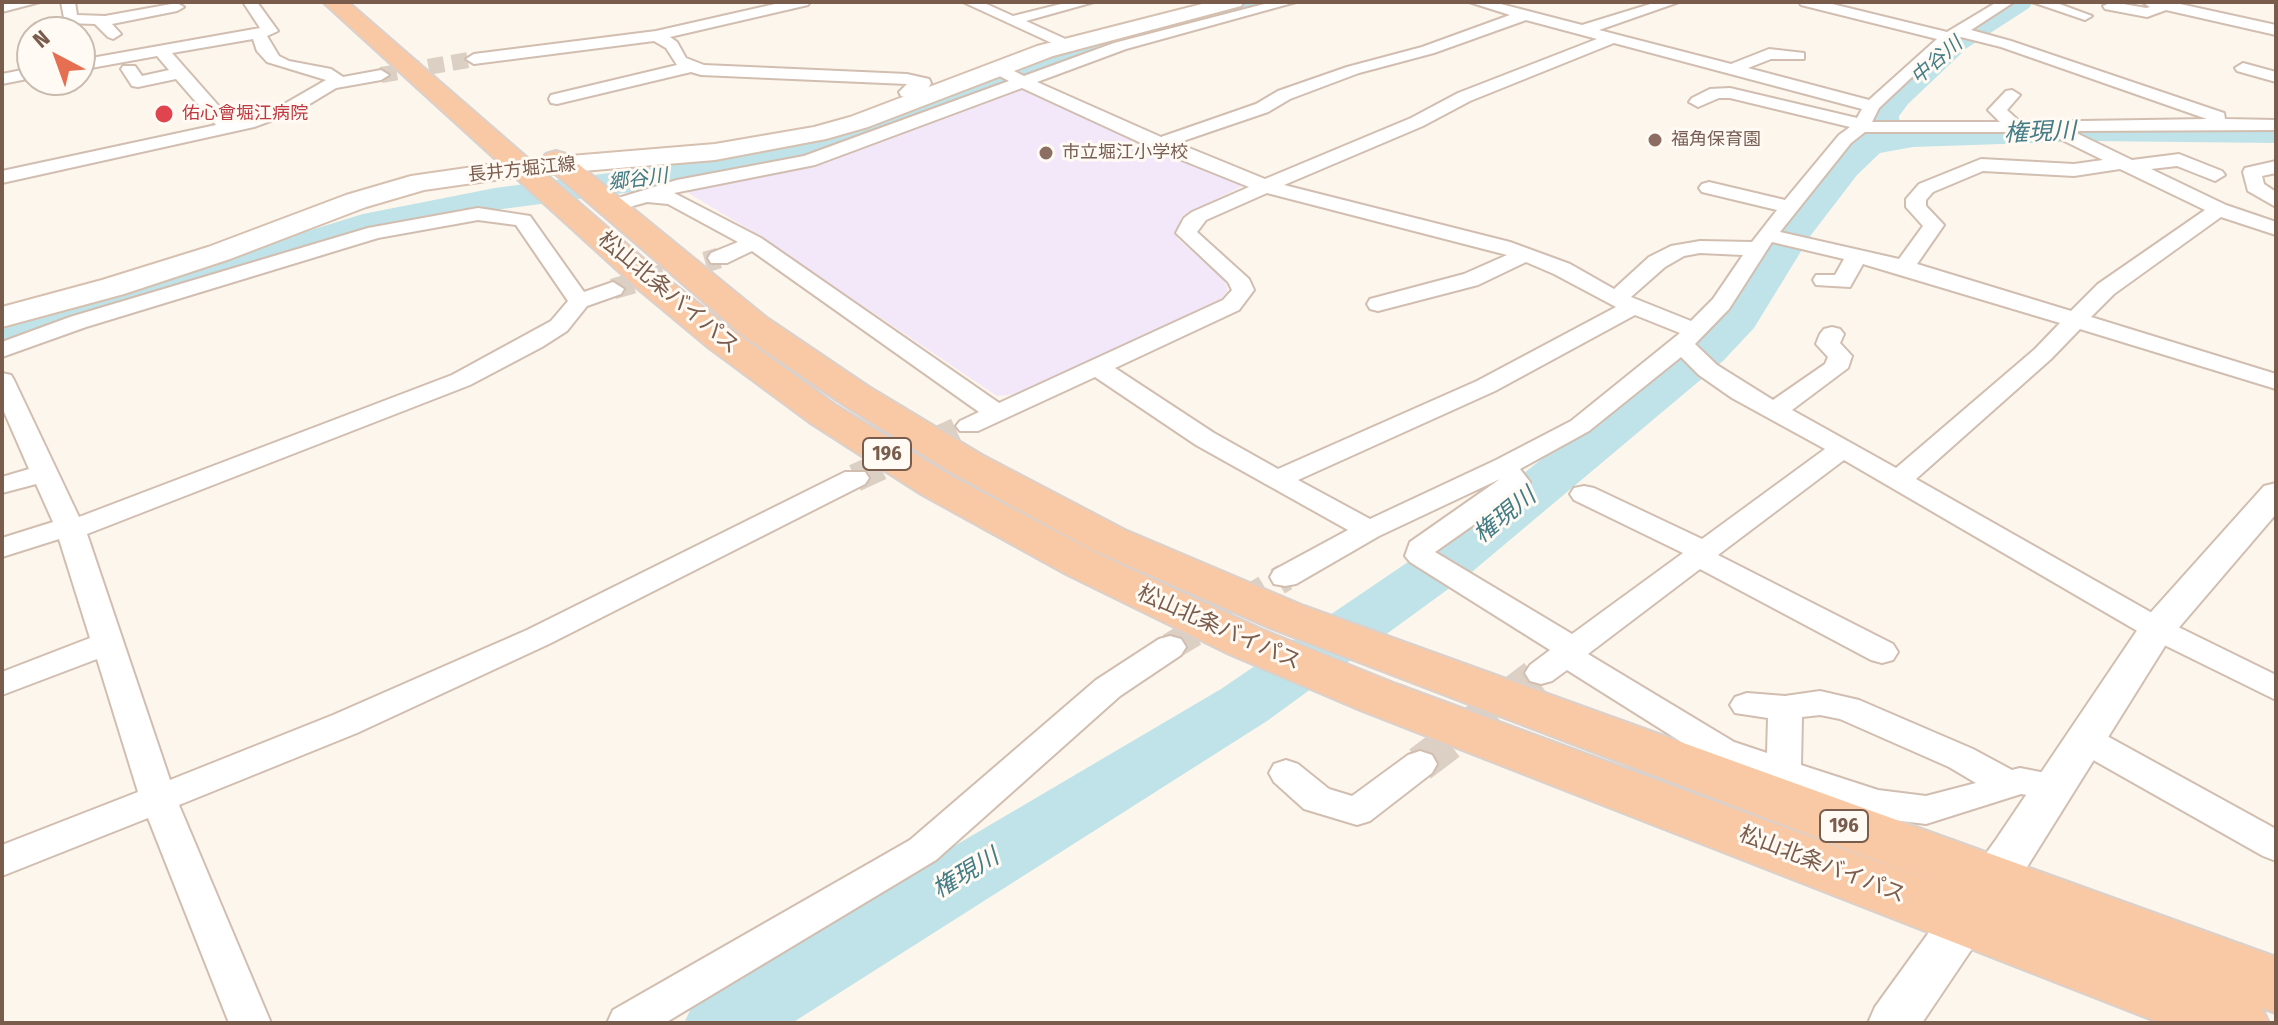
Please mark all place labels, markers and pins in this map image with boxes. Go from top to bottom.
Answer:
marker: 佑心會堀江病院 [153,103,175,125]
place label: 佑心會堀江病院 [182,103,308,125]
place label: 福角保育園 [1671,129,1761,151]
marker: 福角保育園 [1646,131,1664,149]
place label: 市立堀江小学校 [1062,142,1188,164]
marker: 市立堀江小学校 [1037,144,1055,162]

